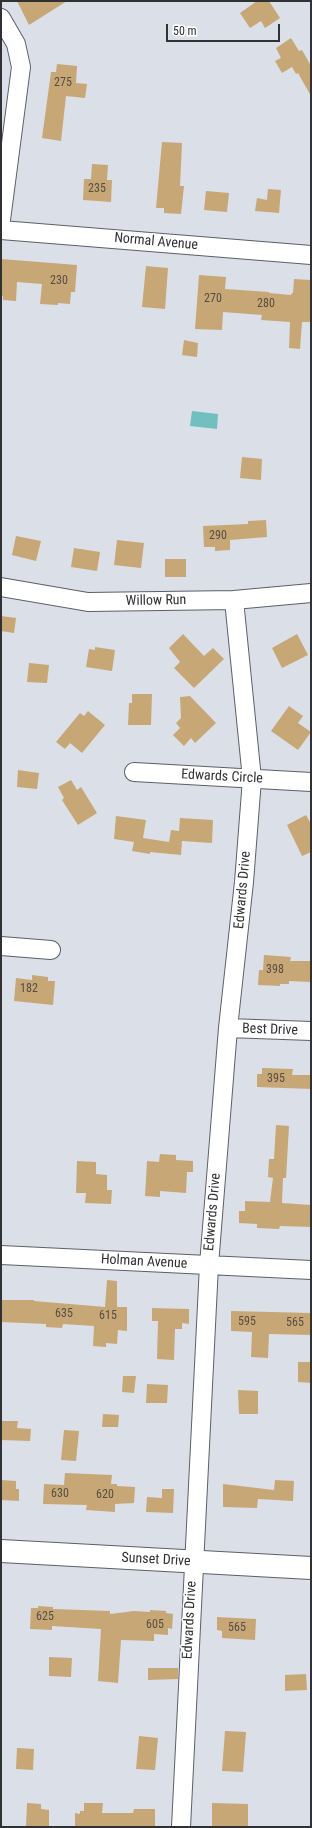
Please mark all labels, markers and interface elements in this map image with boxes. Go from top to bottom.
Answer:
scale bar [168,16,282,42]
text: 50 m [173,24,197,38]
house number: 275 [54,76,72,90]
house number: 235 [88,182,106,196]
street label: Normal Avenue [113,230,199,254]
house number: 230 [50,274,68,288]
house number: 270 [204,292,222,306]
house number: 280 [257,297,275,311]
house number: 290 [209,529,227,543]
street label: Willow Run [126,592,186,610]
street label: Edwards Circle [181,766,263,788]
street label: Edwards Drive [231,850,255,930]
house number: 398 [266,963,284,977]
house number: 182 [20,982,38,996]
street label: Best Drive [242,1021,298,1039]
house number: 395 [267,1072,285,1086]
street label: Edwards Drive [201,1172,225,1252]
street label: Holman Avenue [100,1251,188,1273]
house number: 635 [55,1307,73,1321]
house number: 615 [99,1309,117,1323]
house number: 595 [238,1315,256,1329]
house number: 565 [286,1316,304,1330]
house number: 630 [51,1487,69,1501]
house number: 620 [96,1488,114,1502]
street label: Sunset Drive [121,1550,191,1570]
street label: Edwards Drive [180,1581,200,1659]
house number: 625 [36,1610,54,1624]
house number: 605 [146,1618,164,1632]
house number: 565 [228,1621,246,1635]

